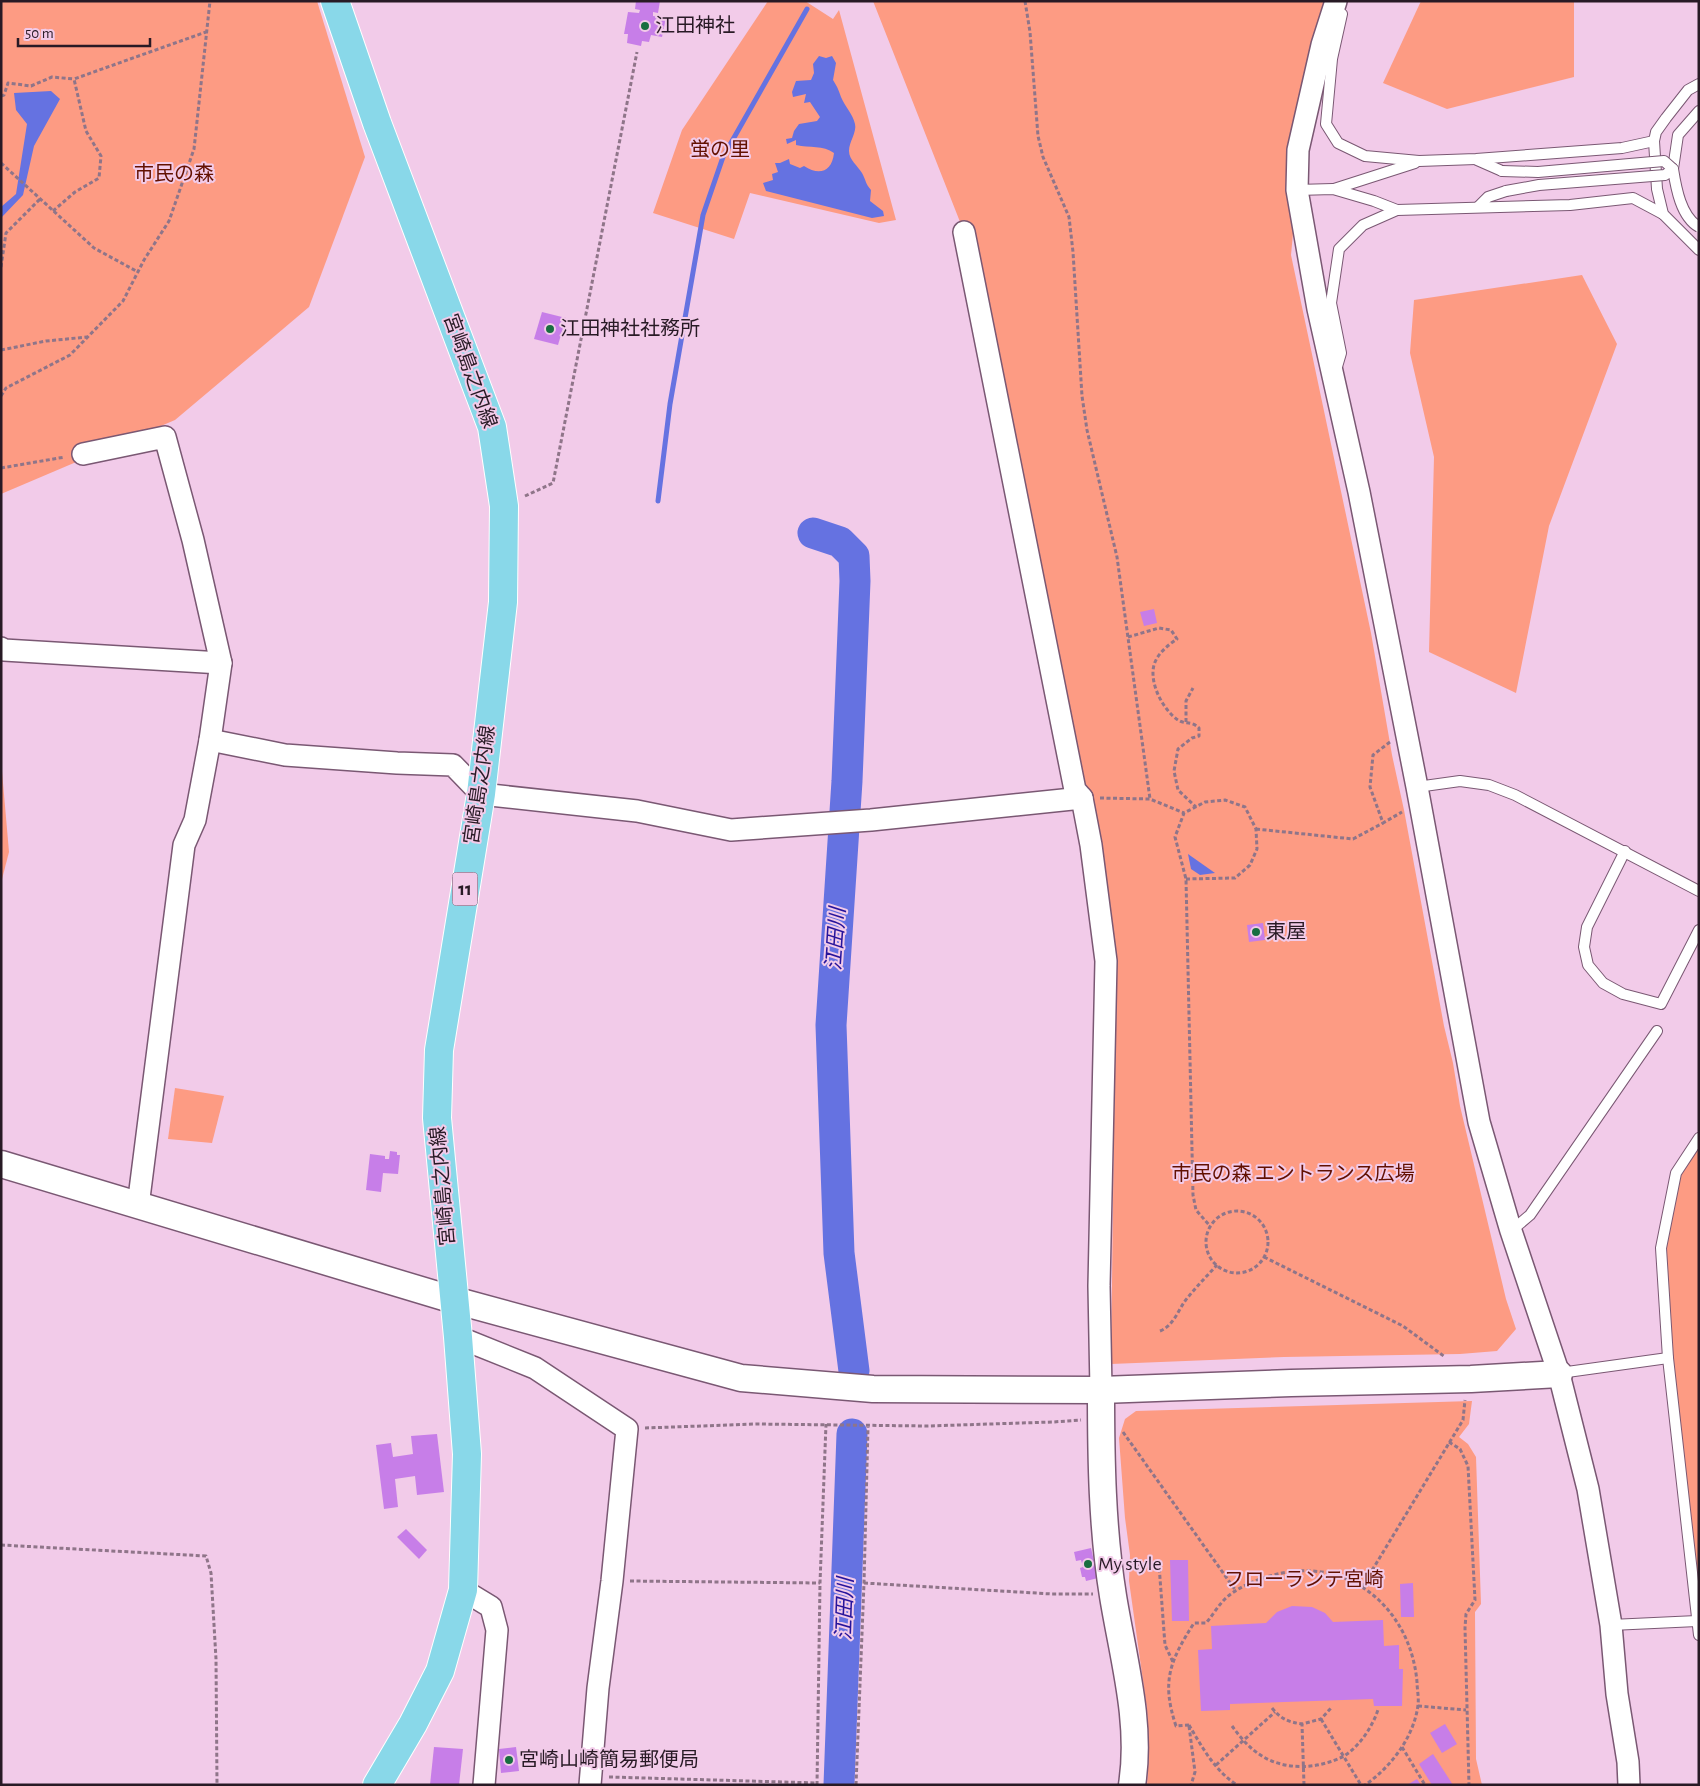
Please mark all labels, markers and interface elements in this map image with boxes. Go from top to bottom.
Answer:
scale bar [18,15,150,47]
place label: 江田神社 [655,15,735,36]
marker: 江田神社 [639,20,651,32]
text: 50 m [25,26,54,41]
park label: 蛍の里 [690,139,750,160]
park label: 市民の森 [134,163,214,184]
street label: 宮崎島之内線 [440,311,502,431]
place label: 江田神社社務所 [560,317,700,339]
marker: 江田神社社務所 [544,323,556,335]
street label: 宮崎島之内線 [460,724,498,846]
road number: 11 [452,872,478,906]
water label: 江田川 [822,905,849,971]
place label: 東屋 [1266,921,1306,942]
marker: 東屋 [1250,926,1262,938]
street label: 宮崎島之内線 [426,1125,458,1247]
park label: 市民の森 エントランス広場 [1172,1163,1414,1184]
place label: My style [1098,1554,1162,1574]
marker: My style [1082,1558,1094,1570]
park label: フローランテ宮崎 [1224,1569,1384,1590]
water label: 江田川 [832,1575,857,1641]
place label: 宮崎山崎簡易郵便局 [519,1749,699,1770]
marker: 宮崎山崎簡易郵便局 [503,1754,515,1766]

